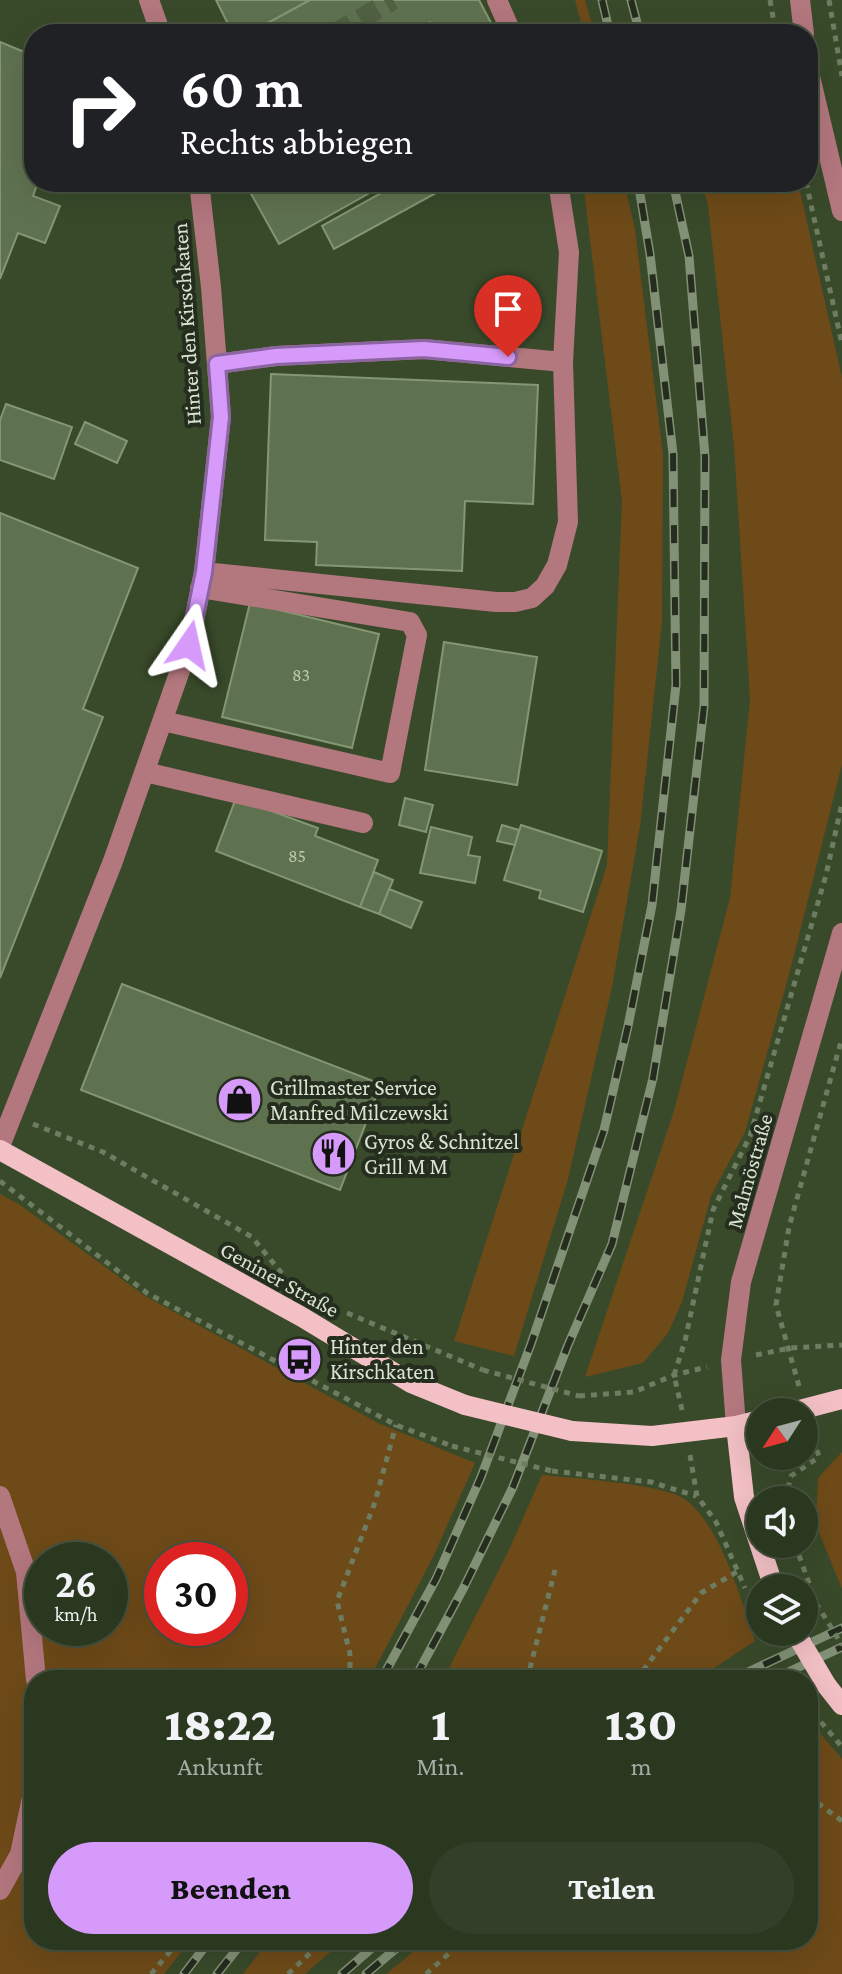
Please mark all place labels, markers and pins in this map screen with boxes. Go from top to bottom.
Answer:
pin [474,275,542,357]
place label: Grillmaster Service Manfred Milczewski [270,1075,449,1125]
shop icon: Grillmaster Service Manfred Milczewski [215,1076,263,1124]
place label: Gyros & Schnitzel Grill M M [364,1129,519,1179]
restaurant icon: Gyros & Schnitzel Grill M M [309,1130,357,1178]
place label: Hinter den Kirschkaten [330,1334,435,1384]
bus stop icon: Hinter den Kirschkaten [275,1335,323,1383]

